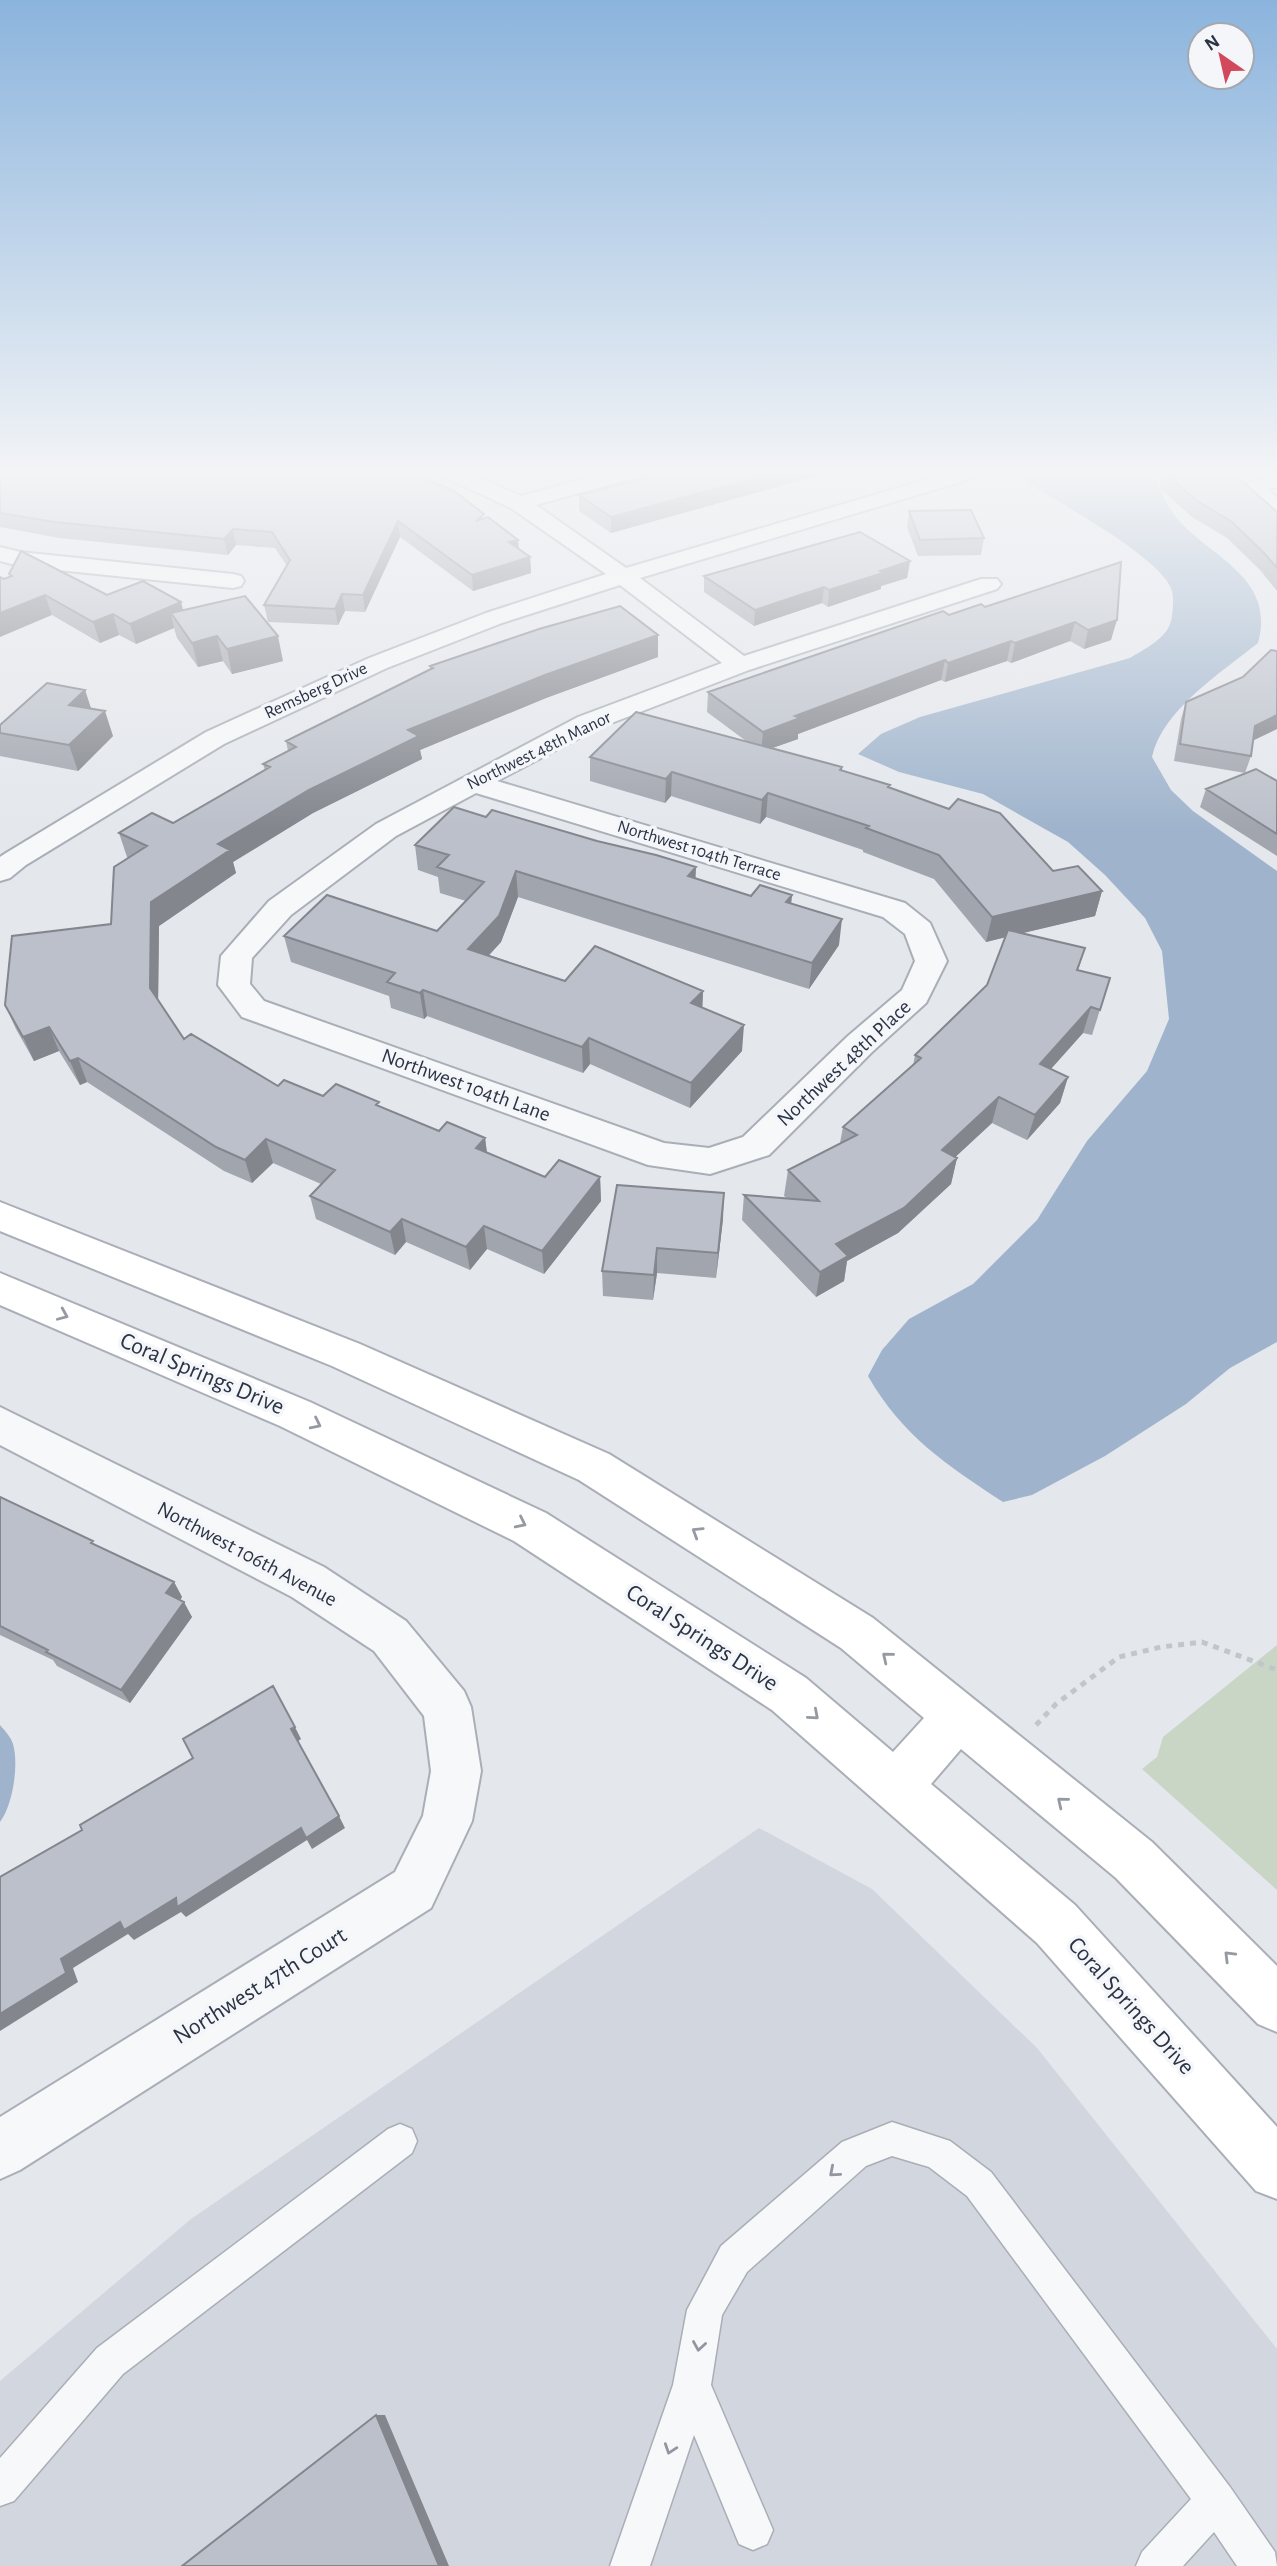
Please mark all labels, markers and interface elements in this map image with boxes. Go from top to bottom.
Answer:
north arrow [1186,21,1256,91]
text: N [1202,32,1223,55]
street label: Remsberg Drive [262,659,370,723]
street label: Northwest 48th Manor [464,708,614,794]
street label: Northwest 104th Terrace [615,818,783,884]
street label: Northwest 48th Place [773,996,915,1130]
street label: Northwest 104th Lane [379,1045,553,1125]
one-way arrow [56,1306,68,1320]
street label: Coral Springs Drive [116,1329,288,1419]
one-way arrow [309,1416,322,1430]
street label: Northwest 106th Avenue [154,1498,340,1610]
one-way arrow [514,1515,526,1529]
one-way arrow [692,1528,705,1541]
street label: Coral Springs Drive [622,1580,782,1696]
one-way arrow [882,1653,895,1665]
one-way arrow [805,1707,818,1719]
one-way arrow [1058,1797,1070,1810]
street label: Northwest 47th Court [169,1923,351,2049]
street label: Coral Springs Drive [1063,1933,1199,2079]
one-way arrow [1225,1952,1237,1964]
one-way arrow [829,2163,842,2176]
one-way arrow [692,2340,707,2352]
one-way arrow [664,2443,678,2455]

